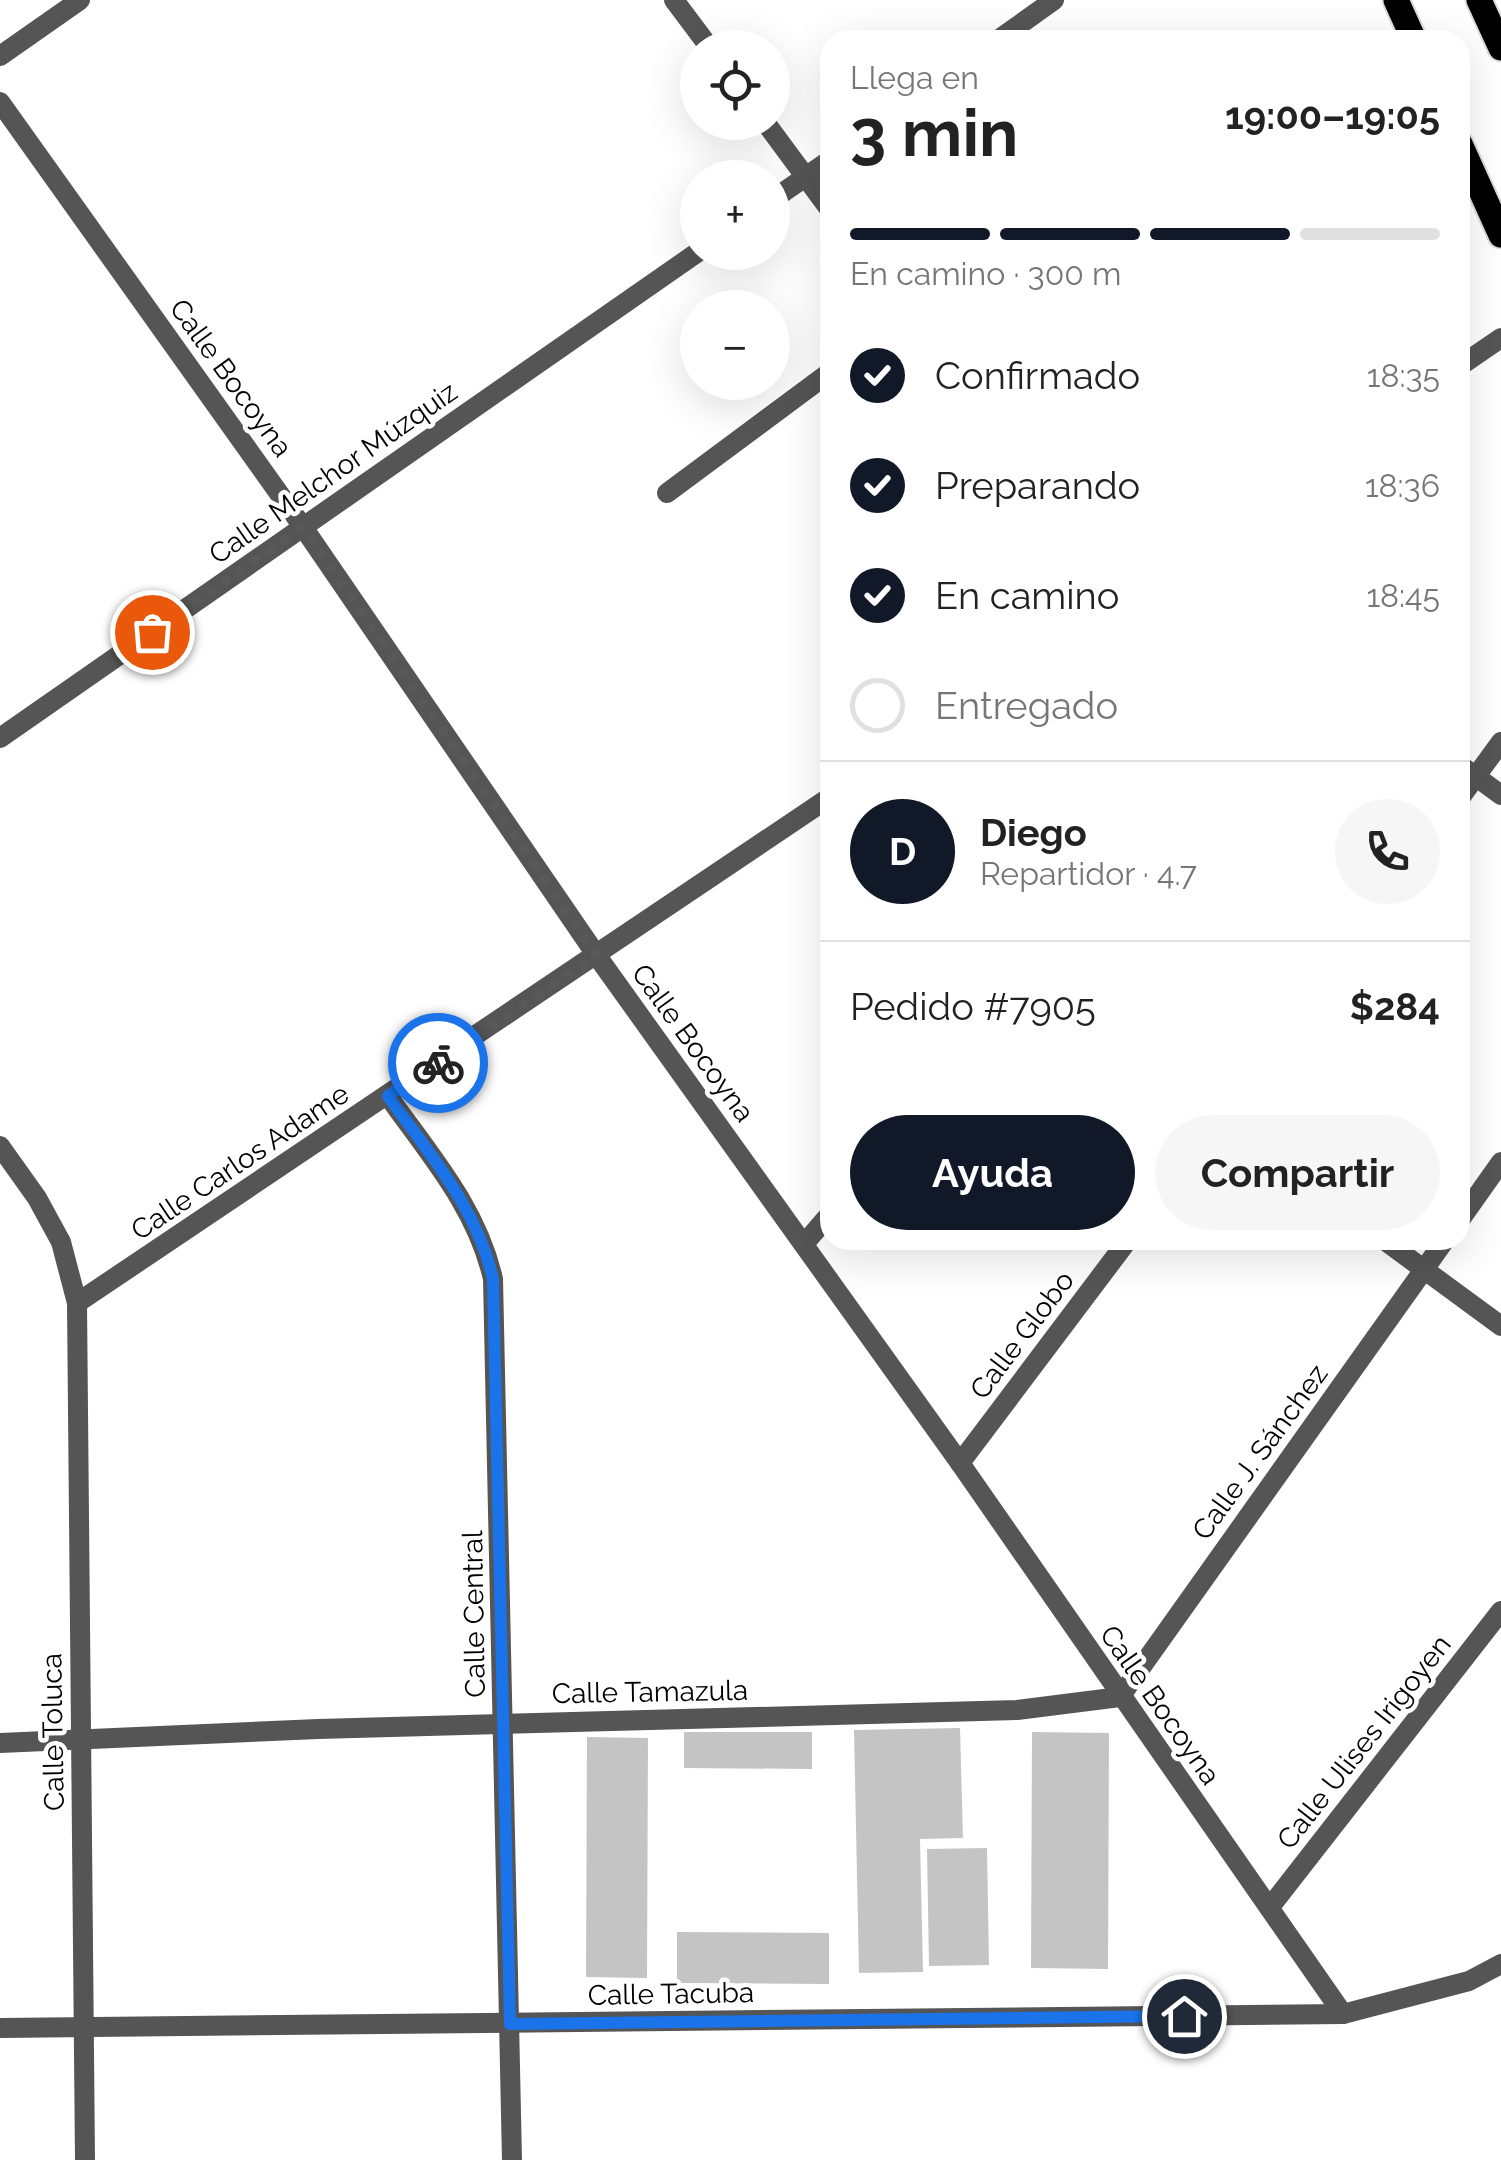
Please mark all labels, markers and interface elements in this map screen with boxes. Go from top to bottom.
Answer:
map controls [680,30,790,400]
button: locate [680,30,790,140]
text: Llega en [850,59,979,96]
text: 19:00–19:05 [1225,93,1440,138]
text: 3 min [850,95,1018,171]
button: + [680,160,790,270]
text: En camino · 300 m [850,255,1121,292]
button: − [680,290,790,400]
street label: Calle Bocoyna [163,293,299,463]
icon: check [850,348,905,403]
text: Confirmado [935,353,1140,398]
text: 18:35 [1367,357,1440,394]
street label: Calle Melchor Múzquiz [203,375,463,571]
icon: check [850,458,905,513]
text: Preparando [935,463,1140,508]
text: 18:36 [1365,467,1440,504]
icon: check [850,568,905,623]
text: En camino [935,573,1119,618]
text: 18:45 [1366,577,1440,614]
pin [110,590,195,675]
icon: bag [125,605,180,660]
text: Entregado [935,683,1118,728]
button: phone [1335,799,1440,904]
text: Diego [980,810,1087,855]
text: D [889,829,916,874]
text: Repartidor · 4.7 [980,855,1197,892]
street label: Calle Bocoyna [625,958,761,1128]
text: Pedido #7905 [850,984,1096,1029]
text: $284 [1350,984,1440,1029]
courier [388,1013,488,1113]
icon: bike [411,1036,466,1091]
street label: Calle Carlos Adame [125,1077,355,1247]
button: Ayuda [850,1115,1135,1230]
button: Compartir [1155,1115,1440,1230]
street label: Calle Globo [963,1265,1081,1405]
street label: Calle J. Sánchez [1185,1358,1335,1546]
street label: Calle Central [456,1530,492,1698]
street label: Calle Bocoyna [1093,1619,1227,1791]
street label: Calle Ulises Irigoyen [1270,1628,1458,1856]
street label: Calle Toluca [35,1653,71,1811]
street label: Calle Tamazula [552,1674,748,1710]
pin [1142,1974,1227,2059]
street label: Calle Tacuba [588,1976,754,2012]
icon: home [1157,1989,1212,2044]

